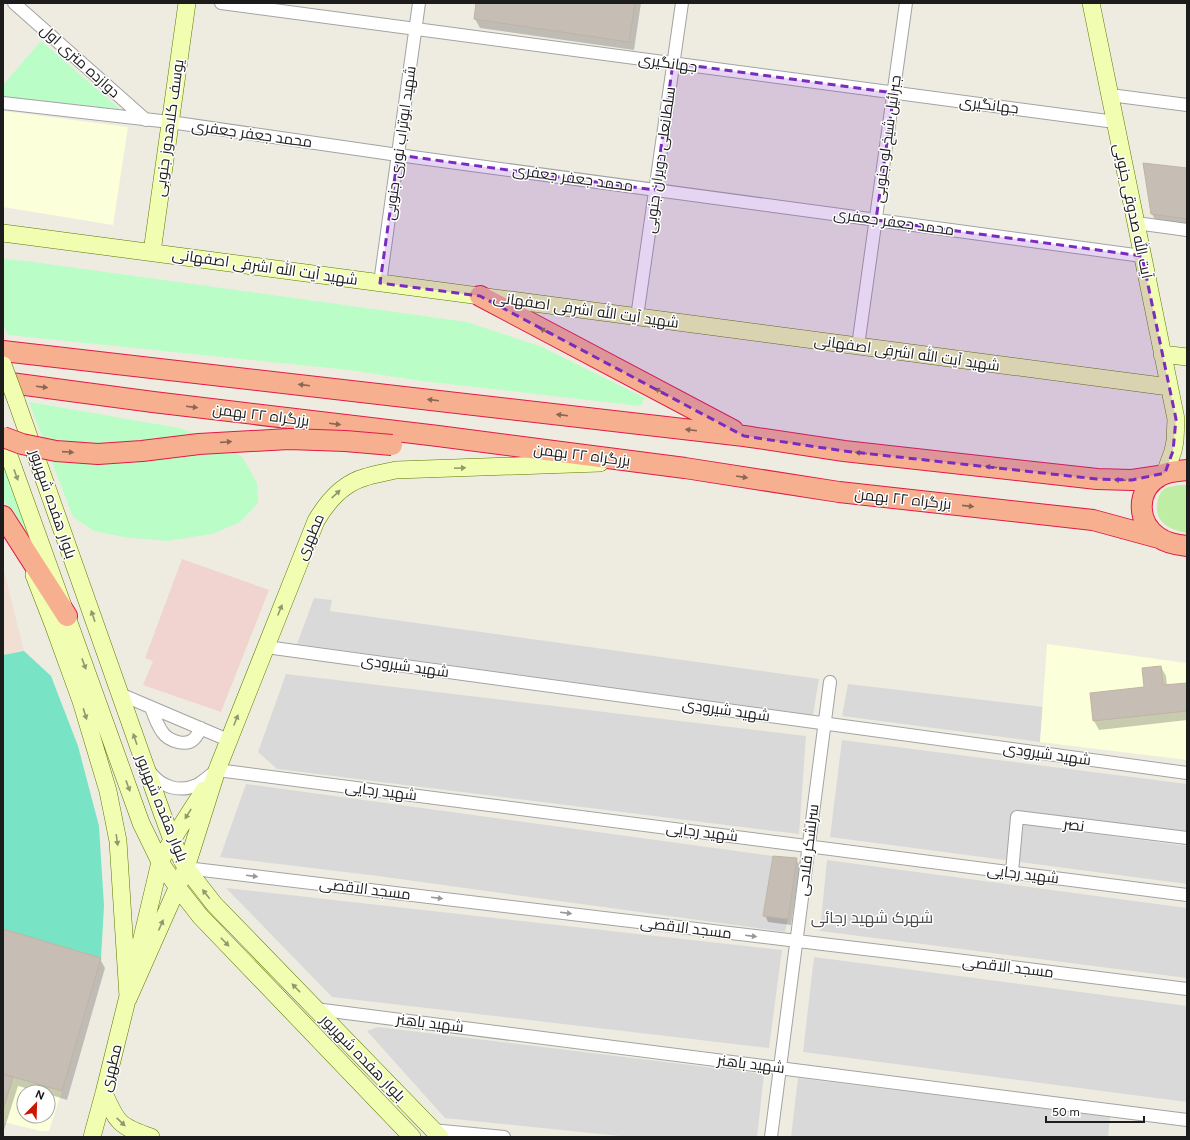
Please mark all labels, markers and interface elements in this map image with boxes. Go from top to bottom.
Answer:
street label: دوازده متری اول [36,21,124,102]
street label: جهانگیری [637,50,699,77]
street label: یوسف کلاهدوز جنوبی [150,58,189,198]
street label: شهید ابوتراب نوری جنوبی [380,65,421,221]
street label: جبرائیل شیخ لو جنوبی [869,74,907,204]
street label: سلطانعلی دویران جنوبی [641,85,680,235]
street label: جهانگیری [958,92,1020,119]
street label: محمد جعفر جعفری [190,117,313,152]
street label: آیت الله صدوقی جنوبی [1109,142,1157,280]
street label: محمد جعفر جعفری [511,161,634,196]
street label: محمد جعفر جعفری [832,205,955,240]
street label: شهید آیت الله اشرفی اصفهانی [171,244,359,290]
street label: شهید آیت الله اشرفی اصفهانی [492,287,680,333]
one-way arrow [539,327,551,334]
street label: شهید آیت الله اشرفی اصفهانی [813,330,1001,376]
one-way arrow [298,382,310,389]
one-way arrow [36,384,48,390]
one-way arrow [654,388,666,395]
one-way arrow [427,397,439,403]
street label: بزرگراه ۲۲ بهمن [211,400,311,431]
one-way arrow [186,403,198,410]
one-way arrow [556,412,568,418]
one-way arrow [329,420,341,427]
one-way arrow [685,426,697,433]
one-way arrow [220,439,232,446]
street label: بزرگراه ۲۲ بهمن [532,440,632,471]
street label: بلوار هفده شهریور [25,446,80,561]
one-way arrow [62,448,74,455]
one-way arrow [855,450,868,456]
one-way arrow [985,464,997,470]
one-way arrow [454,465,467,471]
one-way arrow [14,470,20,482]
one-way arrow [736,474,748,480]
one-way arrow [1114,476,1126,483]
street label: بزرگراه ۲۲ بهمن [853,485,952,514]
one-way arrow [331,490,341,499]
one-way arrow [962,503,974,509]
street label: مطهری [292,511,329,563]
one-way arrow [278,604,284,616]
one-way arrow [89,609,95,621]
street label: شهید شیرودی [360,651,450,682]
one-way arrow [81,658,87,670]
street label: شهید شیرودی [681,695,771,726]
one-way arrow [82,709,88,721]
one-way arrow [234,714,240,726]
one-way arrow [132,732,138,744]
street label: شهید شیرودی [1002,739,1092,770]
street label: بلوار هفده شهریور [131,751,192,865]
street label: شهید رجایی [344,778,418,805]
one-way arrow [125,780,131,792]
street label: سرلشکر فلاحی [793,803,824,897]
one-way arrow [185,808,192,820]
street label: نصر [1062,815,1085,835]
street label: شهید رجایی [665,819,739,846]
one-way arrow [114,834,120,846]
street label: شهید رجایی [986,861,1060,888]
one-way arrow [246,872,258,879]
street label: مسجد الاقصی [318,874,412,905]
one-way arrow [202,888,211,899]
one-way arrow [431,895,443,901]
district label: شهرک شهید رجائی [811,908,933,928]
one-way arrow [560,910,572,917]
street label: مسجد الاقصی [639,913,733,944]
one-way arrow [158,919,164,930]
one-way arrow [745,932,757,939]
one-way arrow [220,937,230,947]
street label: مسجد الاقصی [961,952,1055,983]
one-way arrow [291,983,300,993]
street label: بلوار هفده شهریور [315,1010,409,1106]
street label: شهید باهنر [394,1010,465,1037]
street label: مطهری [96,1042,127,1094]
street label: شهید باهنر [715,1051,786,1078]
north arrow [16,1084,56,1124]
text: N [33,1088,46,1103]
scale bar [1046,1098,1144,1124]
text: 50 m [1052,1105,1080,1119]
one-way arrow [116,1117,126,1127]

